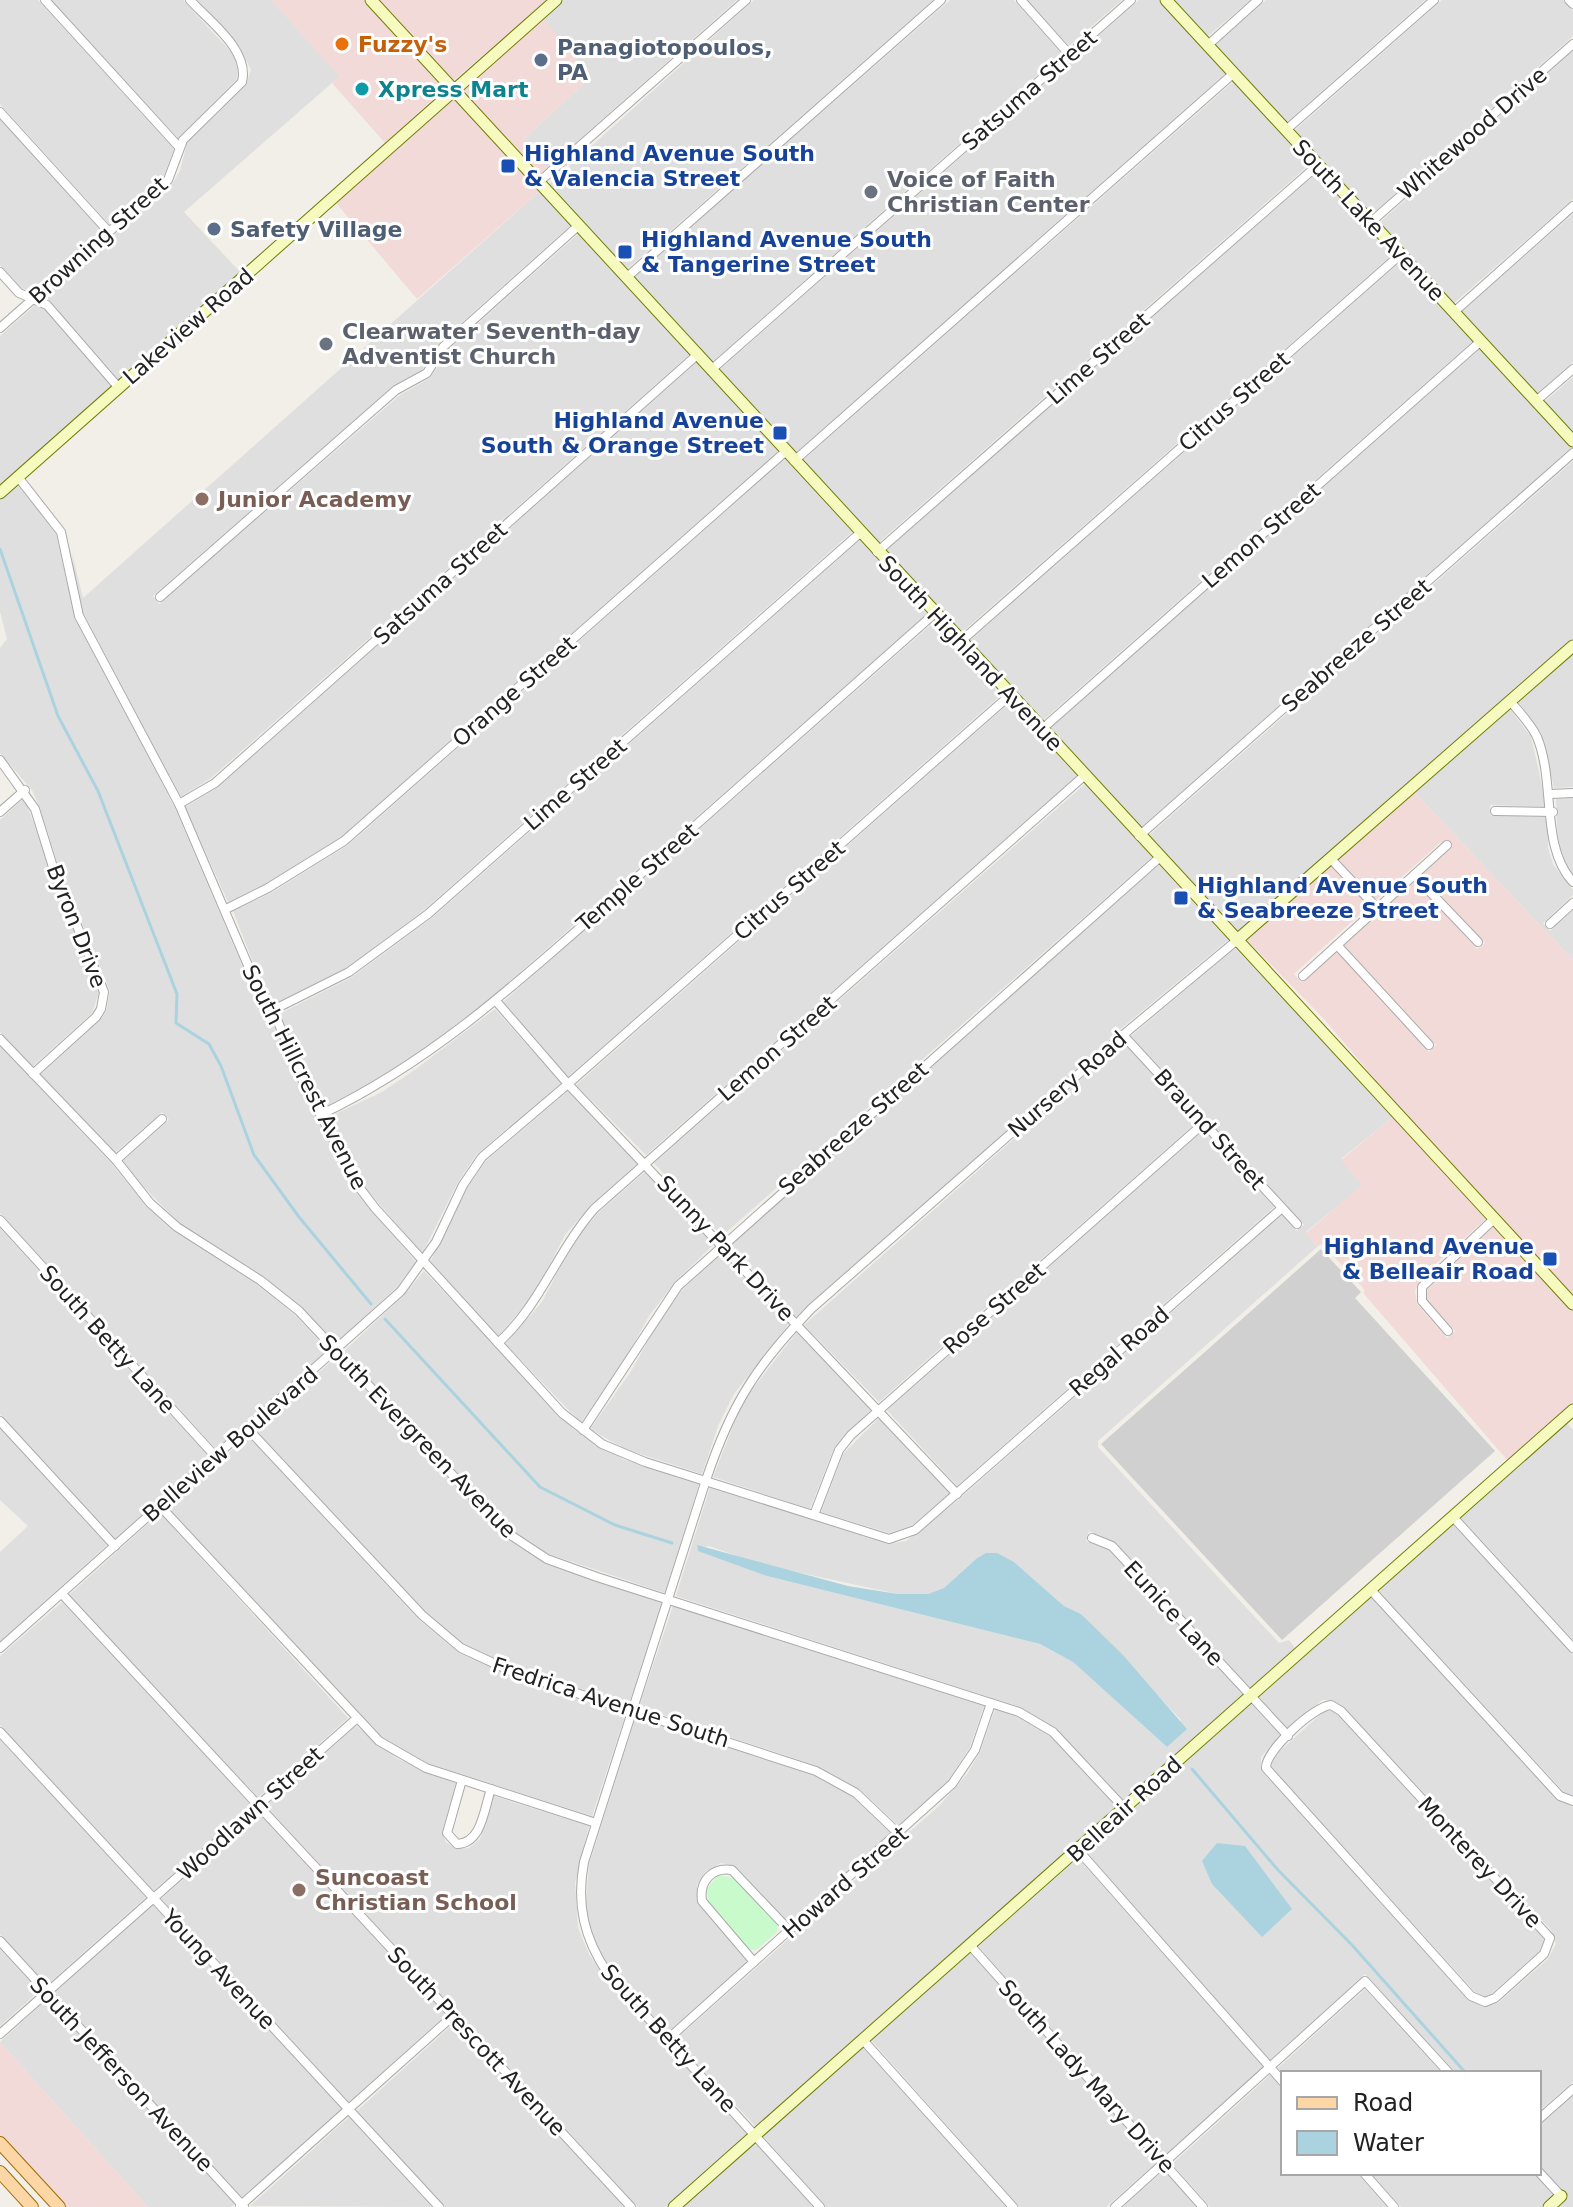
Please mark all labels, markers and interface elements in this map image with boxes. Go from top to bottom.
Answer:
street label: Satsuma Street [957,25,1102,156]
place label: Fuzzy's [358,32,447,57]
marker: Fuzzy's [333,35,351,53]
place label: Panagiotopoulos, PA [557,35,773,85]
marker: Panagiotopoulos, PA [532,51,550,69]
street label: Whitewood Drive [1393,62,1552,205]
place label: Xpress Mart [378,77,529,102]
marker: Xpress Mart [353,80,371,98]
street label: South Lake Avenue [1288,135,1450,306]
place label: Highland Avenue South & Valencia Street [524,141,815,191]
marker: Highland Avenue South & Valencia Street [499,157,517,175]
place label: Voice of Faith Christian Center [887,167,1090,217]
street label: Browning Street [24,172,173,309]
marker: Voice of Faith Christian Center [862,183,880,201]
place label: Safety Village [230,217,402,242]
marker: Safety Village [205,220,223,238]
place label: Highland Avenue South & Tangerine Street [641,227,932,277]
marker: Highland Avenue South & Tangerine Street [616,243,634,261]
street label: Lakeview Road [118,263,258,390]
street label: Lime Street [1042,307,1155,410]
place label: Clearwater Seventh-day Adventist Church [342,319,641,369]
marker: Clearwater Seventh-day Adventist Church [317,335,335,353]
street label: Citrus Street [1174,346,1295,456]
place label: Highland Avenue South & Orange Street [481,408,764,458]
marker: Highland Avenue South & Orange Street [771,424,789,442]
street label: Lemon Street [1197,477,1326,593]
place label: Junior Academy [216,487,412,512]
marker: Junior Academy [193,490,211,508]
street label: Satsuma Street [369,517,512,650]
street label: South Highland Avenue [874,551,1068,756]
street label: Seabreeze Street [1277,574,1436,717]
street label: Orange Street [448,631,581,752]
street label: Lime Street [519,733,632,836]
street label: Temple Street [571,818,703,937]
street label: Citrus Street [729,835,850,945]
street label: Byron Drive [42,861,111,991]
place label: Highland Avenue South & Seabreeze Street [1197,873,1488,923]
marker: Highland Avenue South & Seabreeze Street [1172,889,1190,907]
street label: South Hillcrest Avenue [237,961,372,1194]
street label: Lemon Street [713,990,842,1106]
street label: Nursery Road [1003,1026,1132,1143]
street label: Seabreeze Street [774,1057,933,1200]
street label: Braund Street [1149,1064,1270,1195]
street label: Sunny Park Drive [652,1171,799,1326]
place label: Highland Avenue & Belleair Road [1323,1234,1534,1284]
marker: Highland Avenue & Belleair Road [1541,1250,1559,1268]
street label: Rose Street [938,1257,1051,1359]
street label: South Betty Lane [35,1260,181,1418]
street label: Regal Road [1064,1301,1174,1401]
street label: South Evergreen Avenue [314,1330,521,1543]
street label: Belleview Boulevard [138,1362,323,1527]
street label: Eunice Lane [1119,1556,1228,1671]
street label: Fredrica Avenue South [489,1652,732,1753]
street label: Woodlawn Street [173,1741,328,1885]
street label: Belleair Road [1062,1751,1187,1867]
street label: Monterey Drive [1413,1792,1547,1933]
street label: Howard Street [778,1821,913,1944]
place label: Suncoast Christian School [315,1865,517,1915]
marker: Suncoast Christian School [290,1881,308,1899]
street label: Young Avenue [156,1904,280,2034]
street label: South Prescott Avenue [383,1942,571,2141]
street label: South Betty Lane [596,1959,742,2117]
street label: South Jefferson Avenue [25,1972,218,2177]
street label: South Lady Mary Drive [993,1975,1180,2178]
legend [1281,2071,1541,2175]
text: Road [1353,2089,1413,2117]
text: Water [1353,2129,1424,2157]

